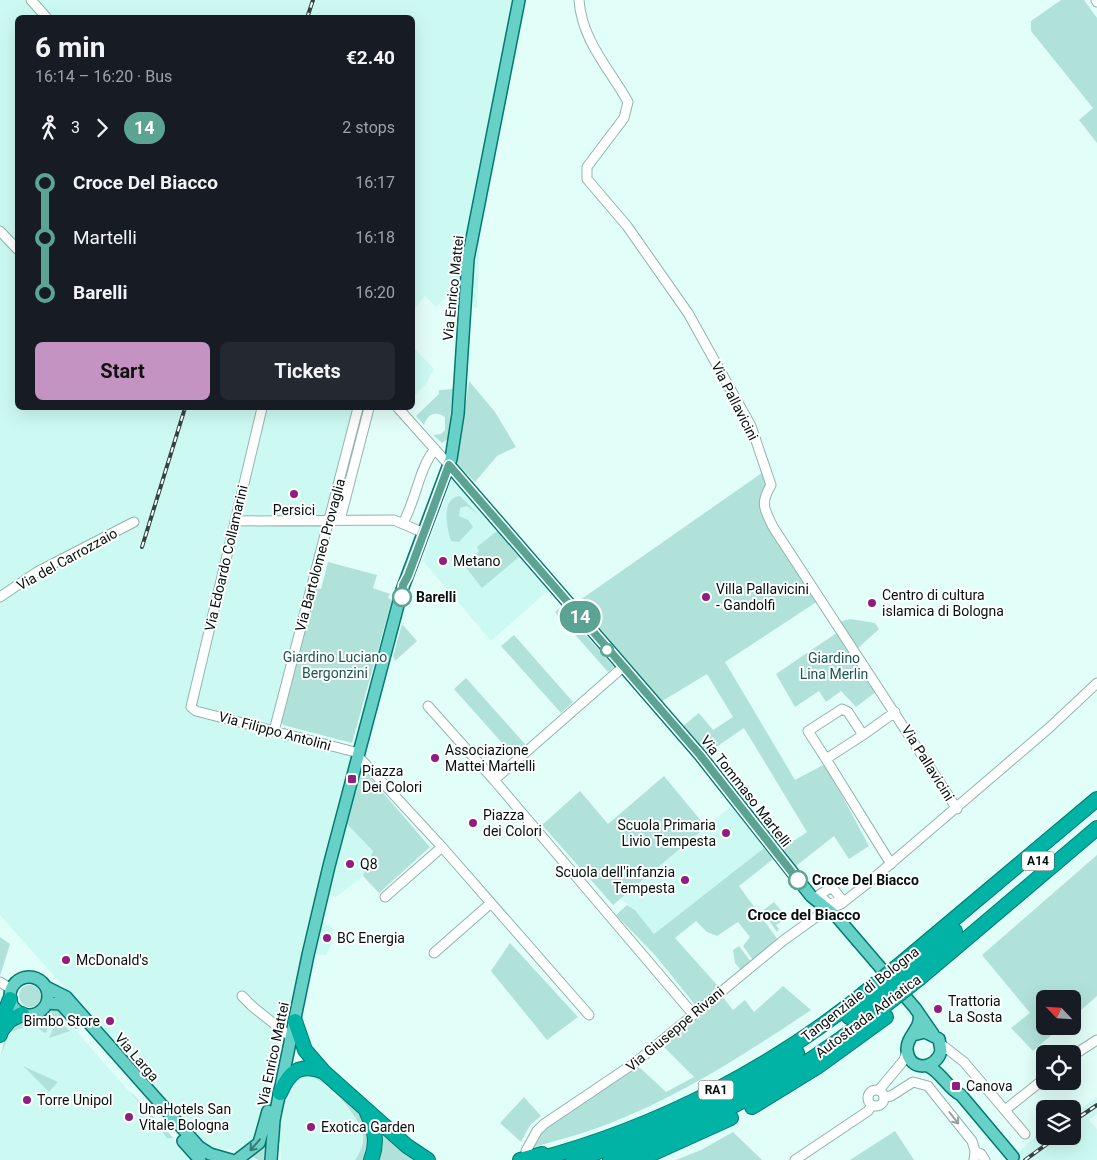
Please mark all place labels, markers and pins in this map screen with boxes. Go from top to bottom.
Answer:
marker: Persici [288,488,300,500]
place label: Persici [273,502,315,518]
place label: Metano [453,553,501,569]
marker: Metano [437,555,449,567]
place label: Villa Pallavicini - Gandolfi [716,581,809,613]
marker: Barelli [392,587,412,607]
place label: Centro di cultura islamica di Bologna [882,587,1004,619]
place label: Barelli [416,589,456,605]
marker: Villa Pallavicini - Gandolfi [700,591,712,603]
marker: Centro di cultura islamica di Bologna [866,597,878,609]
unlabelled marker [600,643,614,657]
place label: Associazione Mattei Martelli [445,742,535,774]
marker: Associazione Mattei Martelli [429,752,441,764]
place label: Piazza Dei Colori [362,763,422,795]
marker: Piazza Dei Colori [346,773,358,785]
place label: Piazza dei Colori [483,807,542,839]
marker: Piazza dei Colori [467,817,479,829]
place label: Scuola Primaria Livio Tempesta [618,817,716,849]
marker: Scuola Primaria Livio Tempesta [720,827,732,839]
place label: Q8 [360,856,378,872]
marker: Q8 [344,858,356,870]
place label: Scuola dell'infanzia Tempesta [555,864,675,896]
marker: Croce Del Biacco [788,870,808,890]
place label: Croce Del Biacco [812,872,919,888]
marker: Scuola dell'infanzia Tempesta [679,874,691,886]
place label: BC Energia [337,930,405,946]
marker: BC Energia [321,932,333,944]
place label: McDonald's [76,952,149,968]
marker: McDonald's [60,954,72,966]
place label: Trattoria La Sosta [948,993,1002,1025]
marker: Trattoria La Sosta [932,1003,944,1015]
place label: Bimbo Store [23,1013,100,1029]
marker: Bimbo Store [104,1015,116,1027]
place label: Canova [966,1078,1013,1094]
marker: Canova [950,1080,962,1092]
place label: Torre Unipol [37,1092,112,1108]
marker: Torre Unipol [21,1094,33,1106]
place label: UnaHotels San Vitale Bologna [139,1101,231,1133]
marker: UnaHotels San Vitale Bologna [123,1111,135,1123]
place label: Exotica Garden [321,1119,415,1135]
marker: Exotica Garden [305,1121,317,1133]

